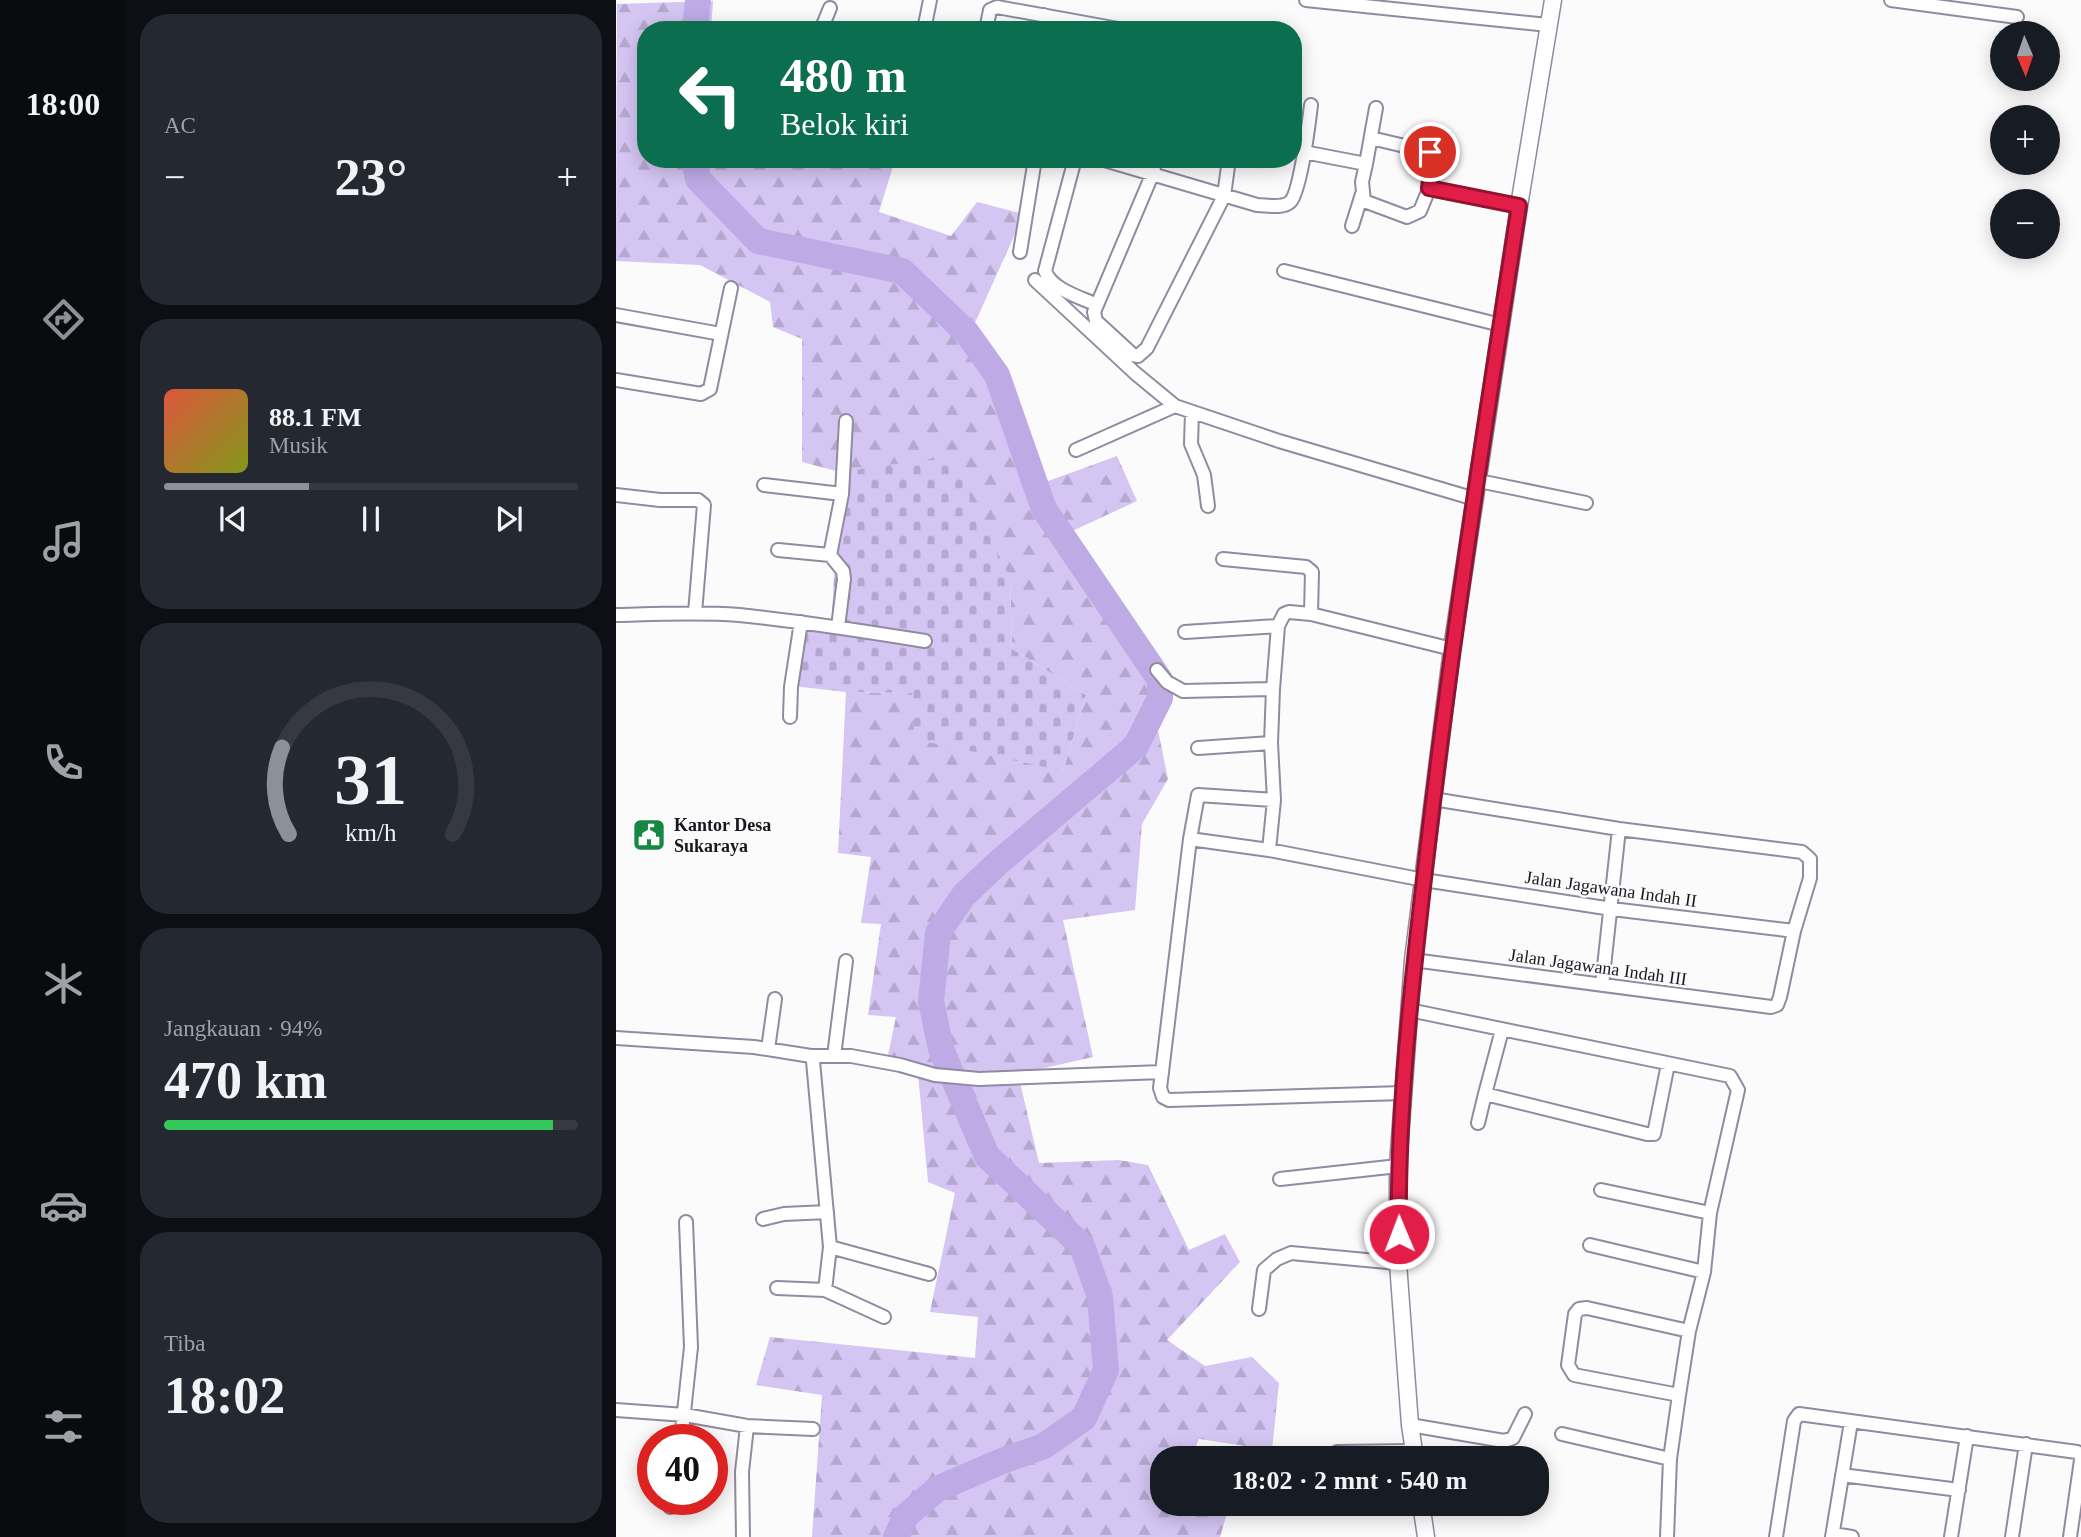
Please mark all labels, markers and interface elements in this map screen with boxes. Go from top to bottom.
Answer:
north arrow [1990,21,2060,91]
map controls [1990,21,2060,259]
text: 480 m [780,48,907,103]
icon: left [665,49,756,140]
text: 18:00 [26,86,100,122]
button: + [1990,105,2060,175]
text: Belok kiri [780,106,909,142]
text: AC [164,113,196,138]
pin [1400,122,1460,182]
icon: arrive [1411,133,1449,171]
text: 23° [335,149,407,206]
text: − [164,156,185,198]
text: + [557,156,578,198]
button: − [1990,189,2060,259]
icon: directions [39,295,88,344]
text: 88.1 FM [269,403,361,432]
text: Musik [269,433,328,458]
icon: previous [214,500,252,538]
icon: pause [352,500,390,538]
icon: next [490,500,528,538]
icon: music [39,517,88,566]
icon: phone [39,738,88,787]
text: 31 [335,740,407,821]
place label: Kantor Desa Sukaraya [674,815,771,856]
public building icon: Kantor Desa Sukaraya [630,816,668,854]
text: km/h [345,819,397,846]
street label: Jalan Jagawana Indah II [1524,867,1698,911]
street label: Jalan Jagawana Indah III [1508,945,1688,989]
icon: climate [39,959,88,1008]
text: Jangkauan · 94% [164,1016,322,1041]
text: 470 km [164,1052,327,1109]
icon: car [39,1181,88,1230]
position arrow [1362,1197,1436,1271]
text: Tiba [164,1331,205,1356]
text: 18:02 [164,1367,285,1424]
icon: filters [39,1402,88,1451]
speed limit sign: 40 [637,1424,728,1515]
text: 18:02 · 2 mnt · 540 m [1232,1466,1467,1495]

